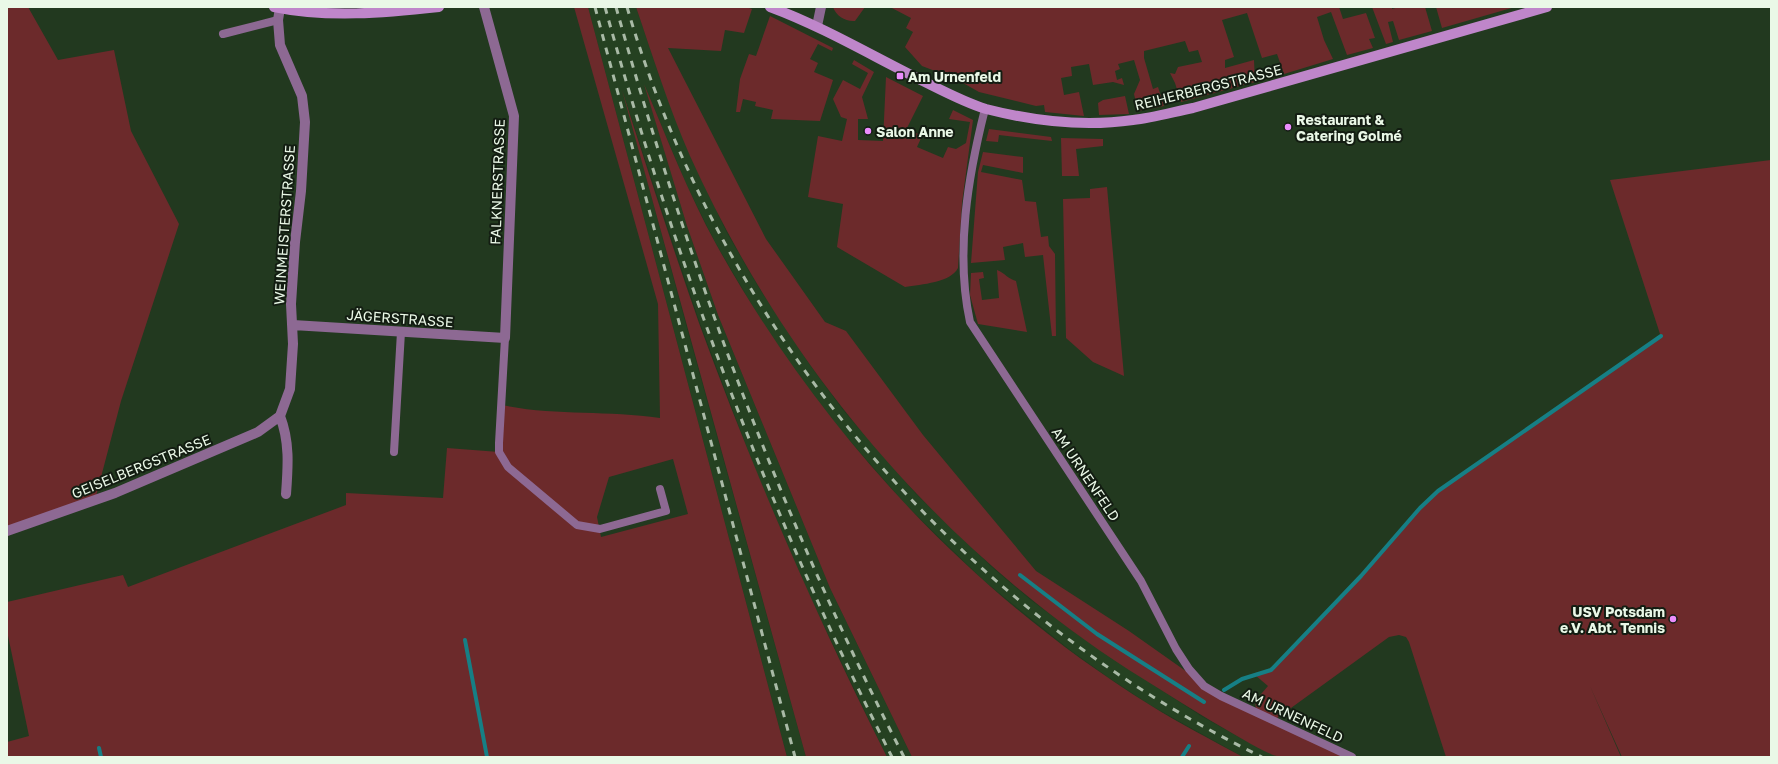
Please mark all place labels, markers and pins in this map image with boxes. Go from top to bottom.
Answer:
place label: Am Urnenfeld [908,68,1001,85]
marker: Am Urnenfeld [895,71,905,81]
place label: Restaurant & Catering Golmé [1296,111,1402,144]
marker: Restaurant & Catering Golmé [1283,122,1293,132]
place label: Salon Anne [876,123,954,140]
marker: Salon Anne [863,126,873,136]
place label: USV Potsdam e.V. Abt. Tennis [1560,603,1665,636]
marker: USV Potsdam e.V. Abt. Tennis [1668,614,1678,624]

